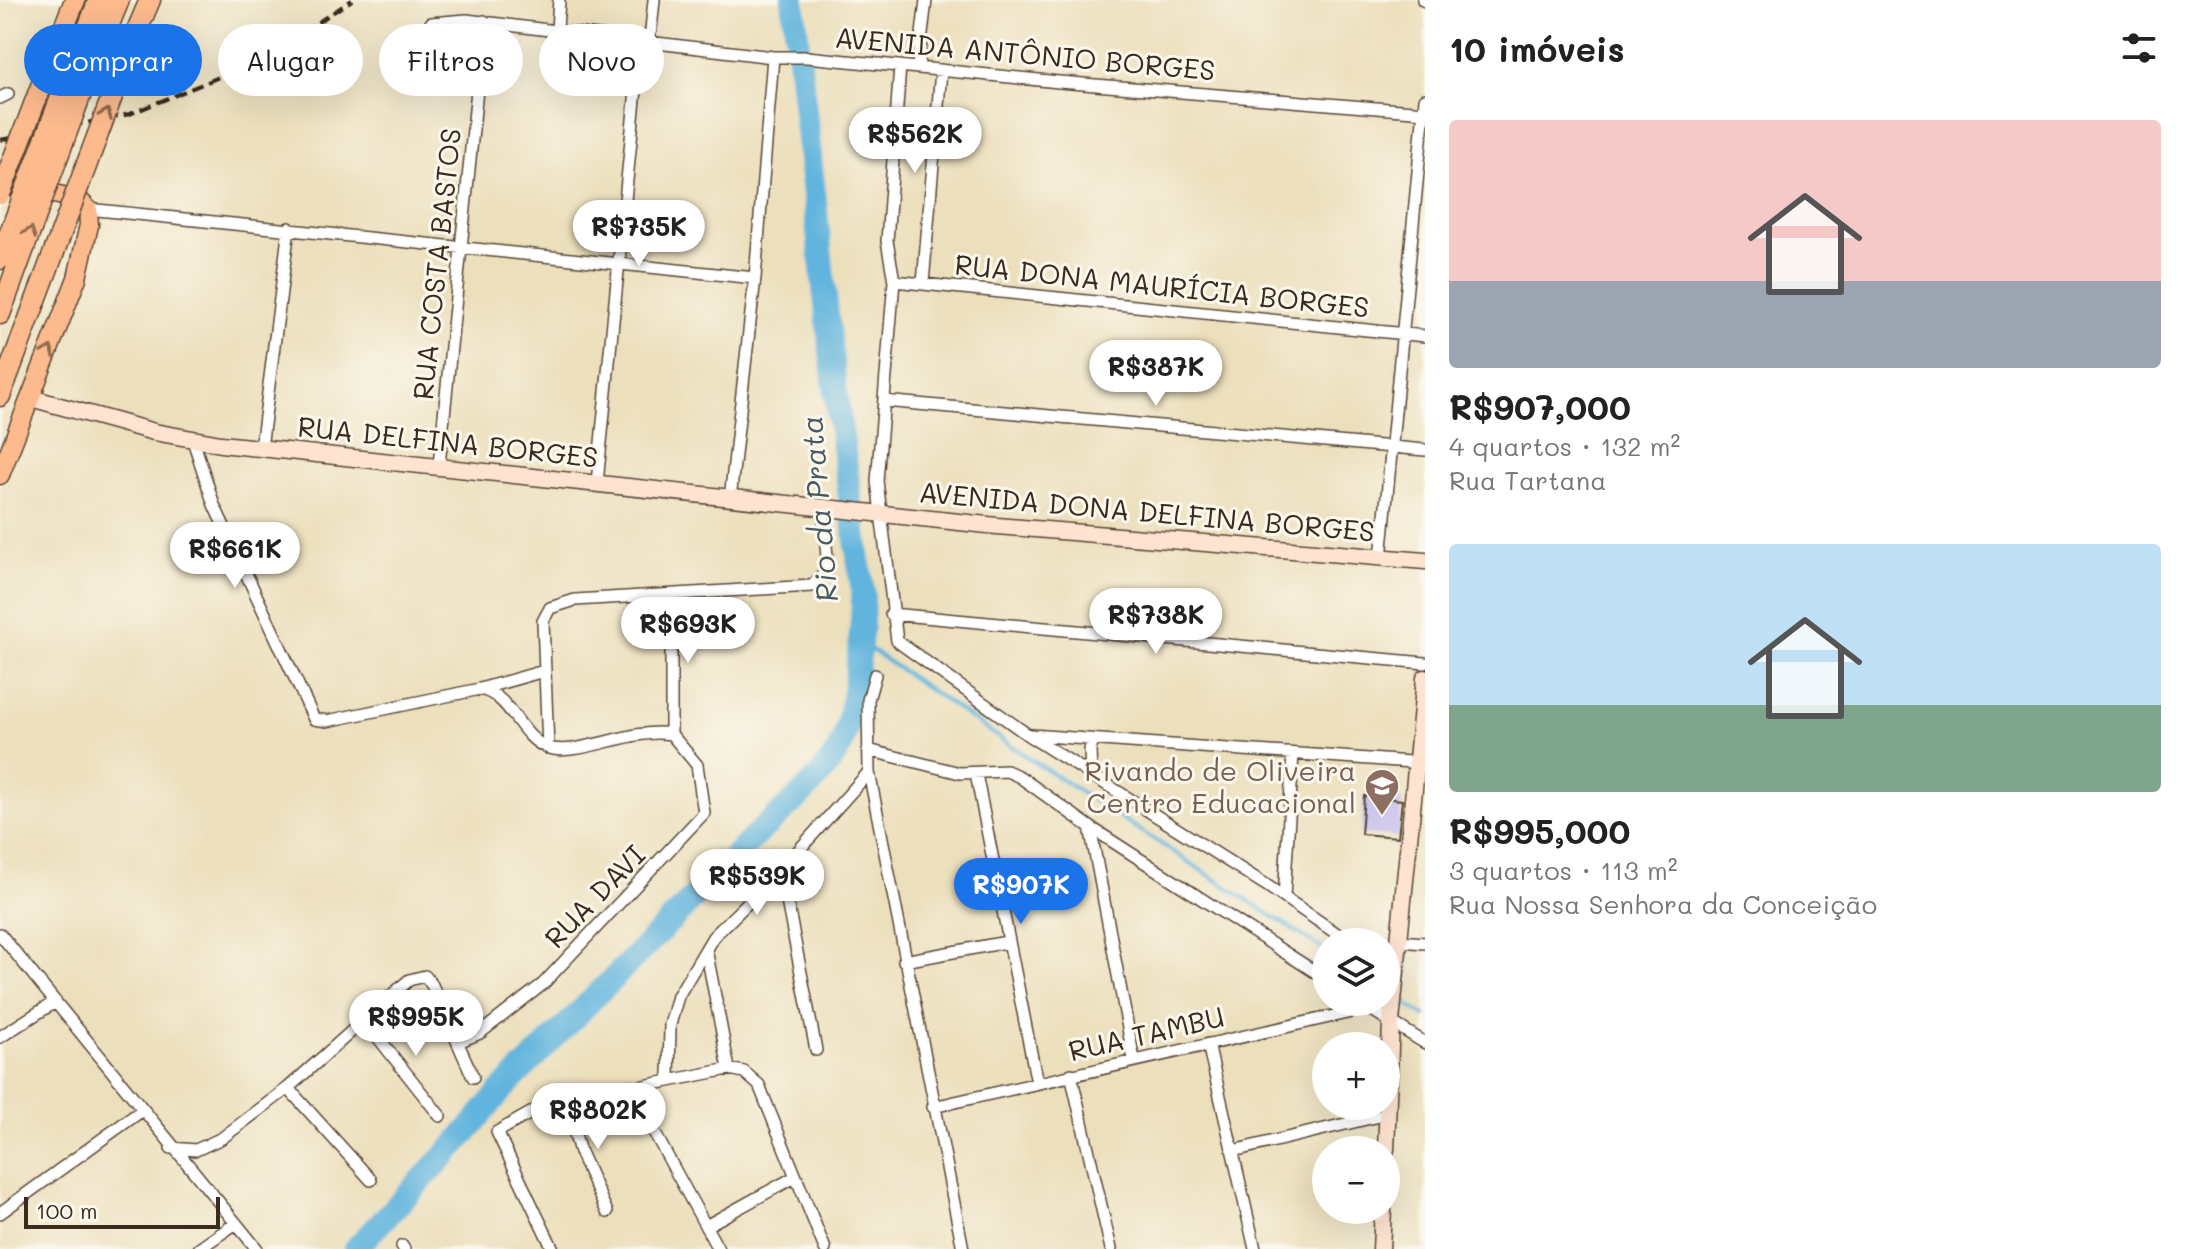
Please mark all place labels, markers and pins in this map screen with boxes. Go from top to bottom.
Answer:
pin: R$562K [850,107,980,175]
pin: R$735K [574,200,704,268]
pin: R$387K [1091,340,1221,408]
pin: R$661K [170,522,300,590]
pin: R$738K [1091,588,1221,656]
pin: R$693K [623,597,753,665]
place label: Rivando de Oliveira Centro Educacional [1084,752,1356,820]
school or university icon: Rivando de Oliveira Centro Educacional [1363,767,1401,817]
pin: R$539K [692,849,822,917]
pin: R$907K [956,858,1086,926]
pin: R$995K [351,990,481,1058]
pin: R$802K [533,1083,663,1151]

